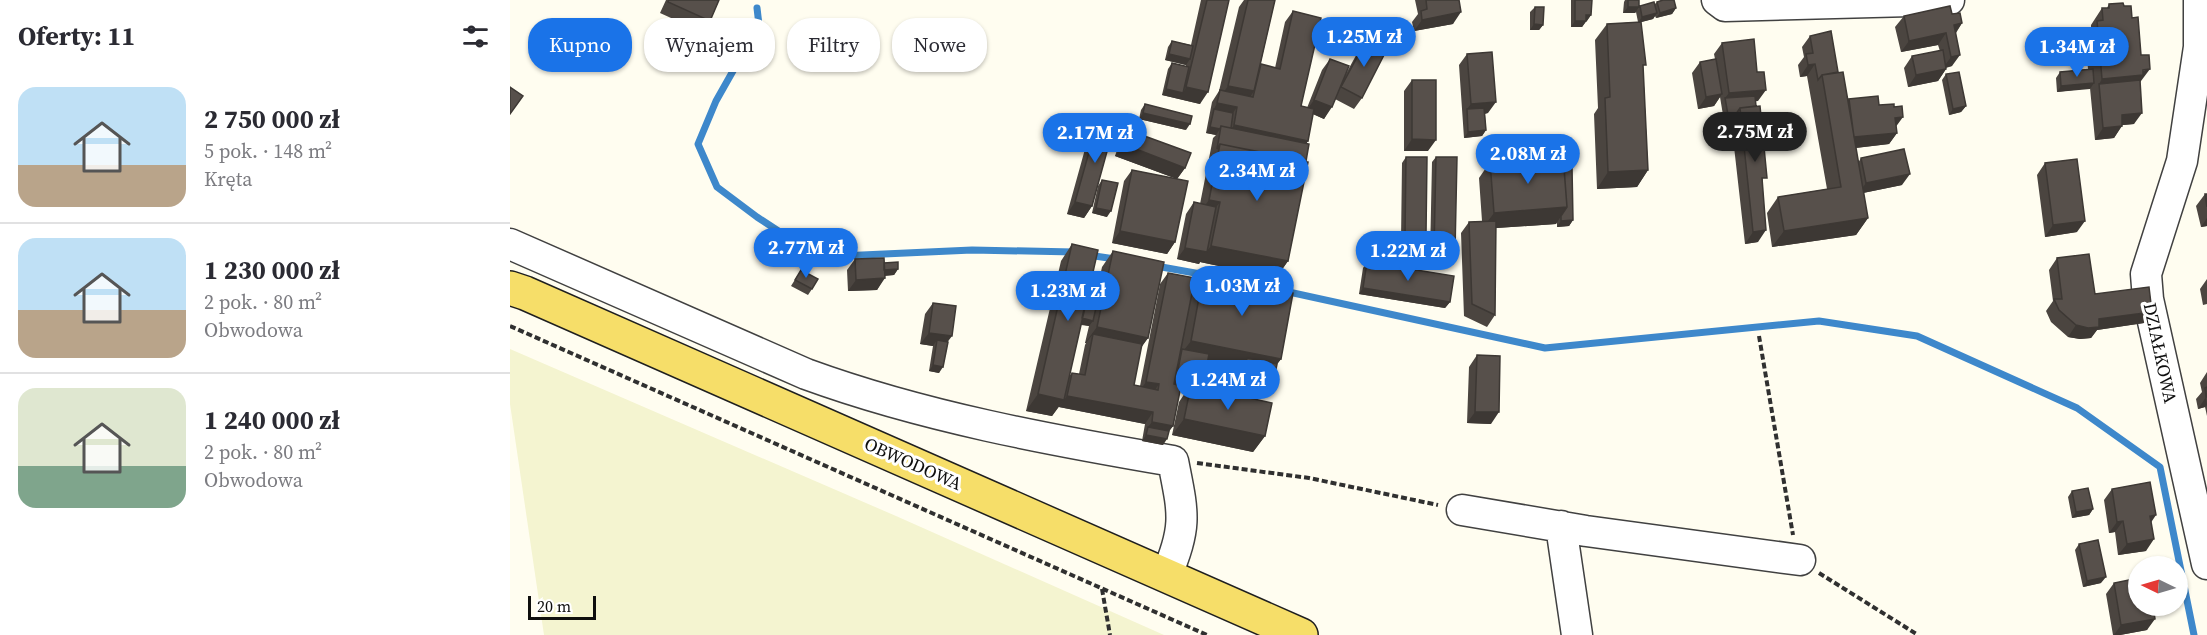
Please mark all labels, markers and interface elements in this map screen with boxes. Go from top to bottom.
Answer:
pin: 1.25M zł [1302,17,1426,68]
text: Oferty: 11 [18,18,135,54]
chip: Kupno [528,18,632,72]
chip: Wynajem [644,18,775,72]
chip: Filtry [787,18,880,72]
chip: Nowe [892,18,987,72]
icon: filters [459,20,492,53]
text: 1.25M zł [1326,22,1402,50]
pin: 1.34M zł [2015,27,2139,78]
text: 1.34M zł [2039,32,2115,60]
text: 2 750 000 zł [204,101,340,137]
icon: home [66,111,138,183]
pin: 2.75M zł [1693,112,1817,163]
pin: 2.17M zł [1033,113,1157,164]
text: 2.75M zł [1717,117,1793,145]
text: 2.17M zł [1057,118,1133,146]
pin: 2.08M zł [1466,134,1590,185]
text: 5 pok. · 148 m² [204,137,332,165]
text: 2.08M zł [1490,139,1566,167]
pin: 2.34M zł [1195,151,1319,202]
text: 2.34M zł [1219,156,1295,184]
text: Kręta [204,165,252,193]
pin: 2.77M zł [744,228,868,279]
pin: 1.22M zł [1346,231,1470,282]
text: 2.77M zł [768,233,844,261]
text: 1.22M zł [1370,236,1446,264]
text: 1 230 000 zł [204,252,340,288]
icon: home [66,262,138,334]
pin: 1.03M zł [1180,266,1304,317]
pin: 1.23M zł [1006,271,1130,322]
text: 1.03M zł [1204,271,1280,299]
text: 1.23M zł [1030,276,1106,304]
text: 2 pok. · 80 m² [204,288,322,316]
street label: DZIAŁKOWA [2138,300,2183,406]
text: Obwodowa [204,316,303,344]
pin: 1.24M zł [1166,360,1290,411]
text: 1.24M zł [1190,365,1266,393]
text: 1 240 000 zł [204,402,340,438]
icon: home [66,412,138,484]
street label: OBWODOWA [861,431,966,496]
text: 2 pok. · 80 m² [204,438,322,466]
text: Obwodowa [204,466,303,494]
north arrow [2128,556,2188,616]
map controls [2128,556,2188,616]
scale bar [528,593,596,620]
text: 20 m [537,595,571,617]

